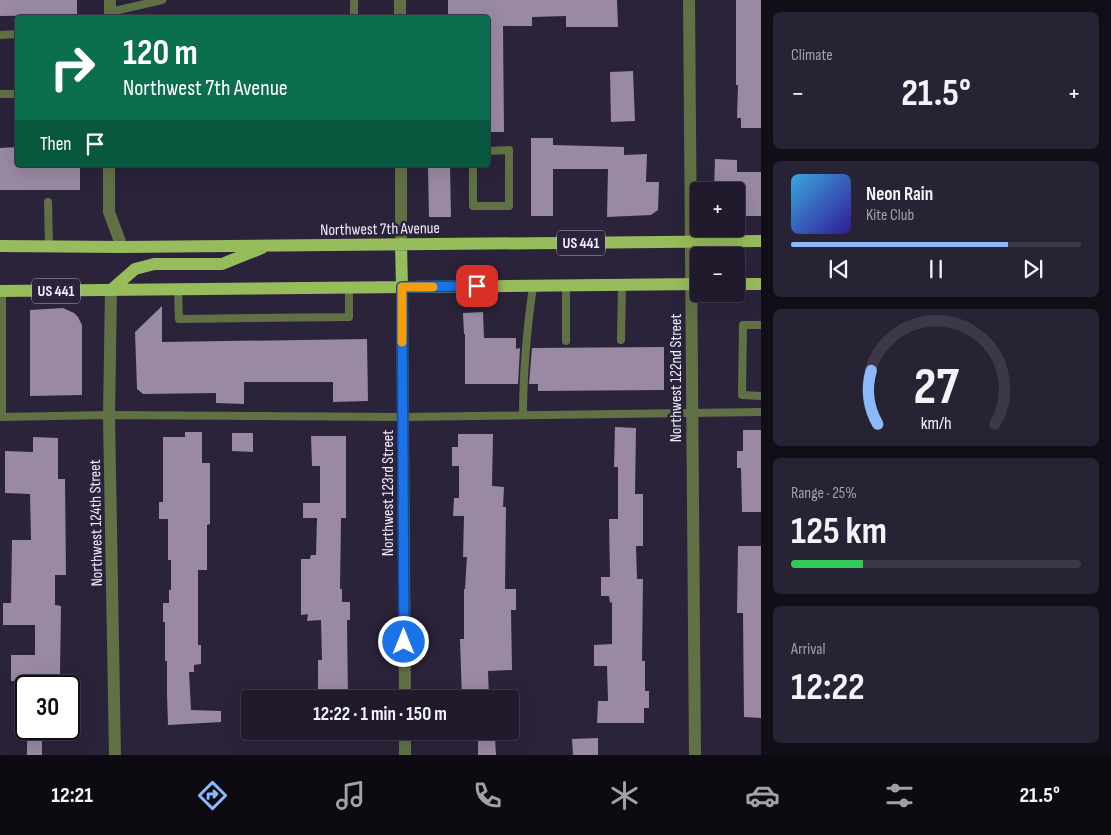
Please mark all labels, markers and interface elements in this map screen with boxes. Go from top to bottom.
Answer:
text: 120 m [123,32,198,75]
icon: right [40,35,105,100]
text: Climate [791,46,833,65]
text: 21.5° [901,71,971,116]
text: Northwest 7th Avenue [123,75,288,102]
text: − [791,77,805,110]
text: + [1067,77,1081,110]
icon: arrive [81,130,109,158]
text: Then [40,133,71,156]
map controls [690,182,745,302]
button: + [690,182,745,237]
text: Neon Rain [866,183,933,206]
text: Kite Club [866,206,914,225]
street label: Northwest 7th Avenue [320,219,440,240]
road number: US 441 [557,230,605,256]
button: − [690,247,745,302]
icon: previous [825,255,853,283]
icon: pause [922,255,950,283]
icon: next [1019,255,1047,283]
pin [456,265,498,307]
icon: arrive [463,272,491,300]
road number: US 441 [32,278,80,304]
street label: Northwest 122nd Street [667,314,686,442]
text: 27 [913,356,959,419]
text: km/h [921,413,951,434]
street label: Northwest 123rd Street [379,430,398,556]
street label: Northwest 124th Street [86,459,107,587]
text: Range · 25% [791,484,857,503]
text: 125 km [791,509,887,554]
position arrow [377,615,429,667]
text: Arrival [791,640,825,659]
text: 12:22 [791,665,865,710]
speed limit sign: 30 [15,675,80,740]
text: 12:22 · 1 min · 150 m [313,703,447,726]
icon: directions [195,778,230,813]
icon: music [333,778,368,813]
icon: phone [470,778,505,813]
icon: climate [607,778,642,813]
icon: car [745,778,780,813]
icon: filters [882,778,917,813]
text: 12:21 [51,782,93,809]
text: 21.5° [1019,782,1060,809]

